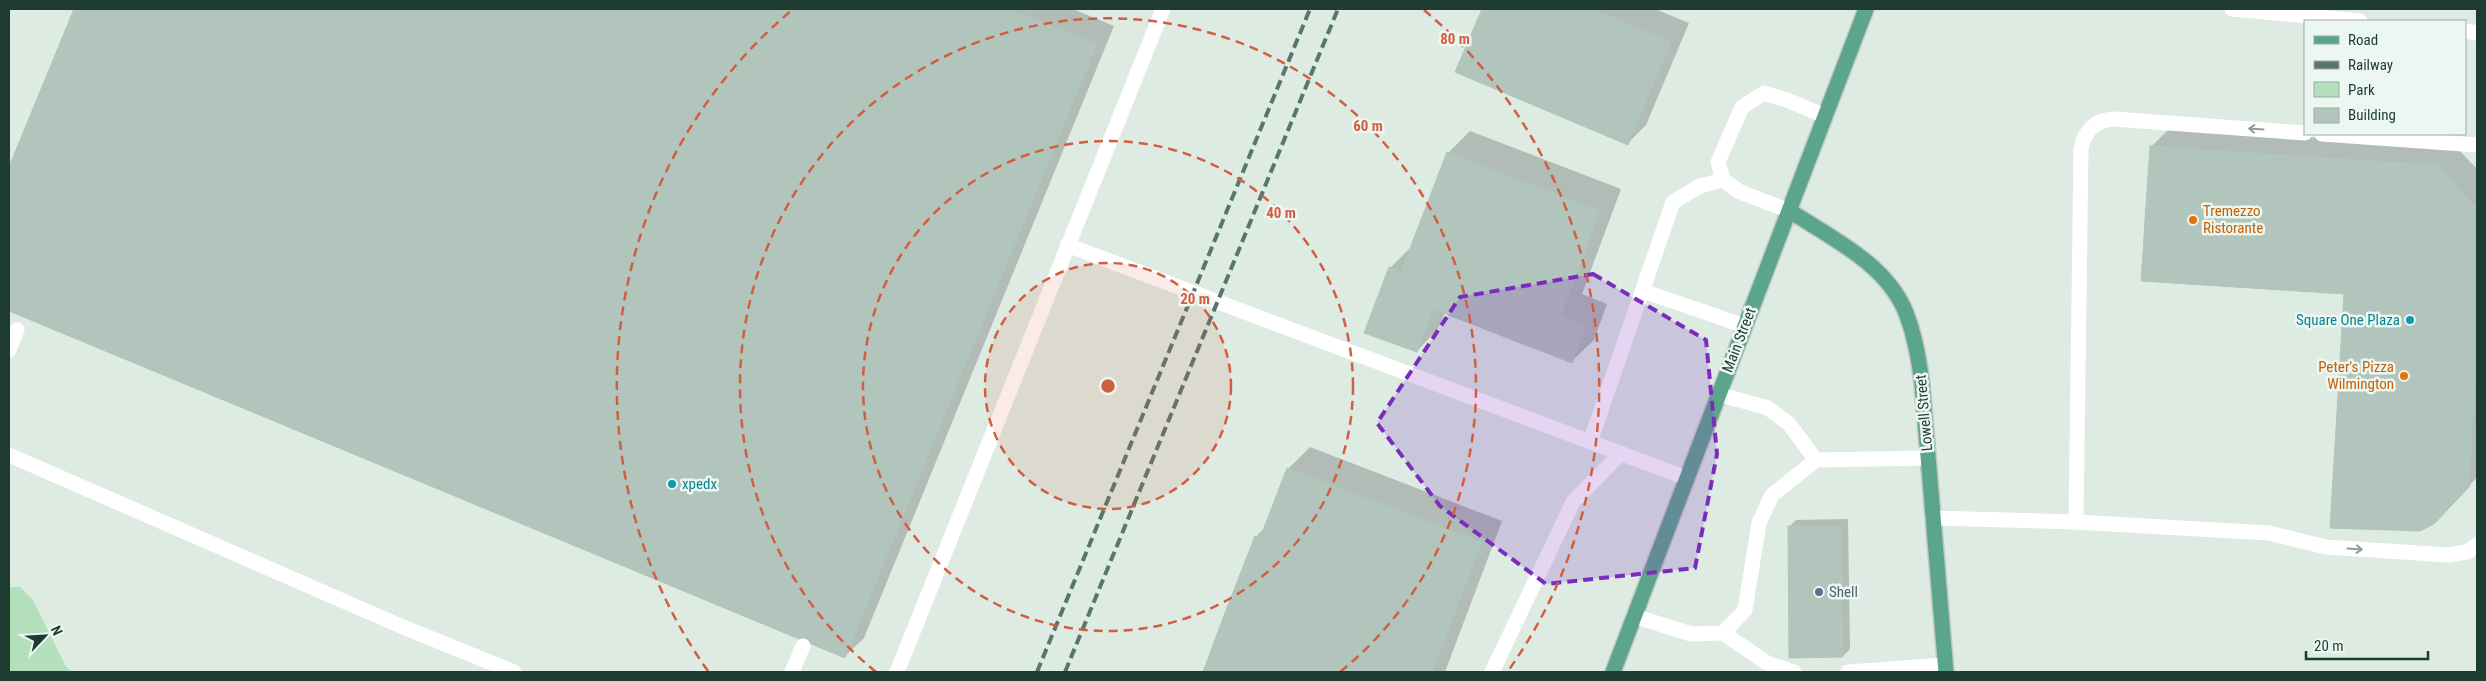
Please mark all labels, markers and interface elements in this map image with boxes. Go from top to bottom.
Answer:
legend [2304,20,2466,135]
text: 80 m [1440,30,1470,48]
text: Road [2348,31,2378,49]
text: Railway [2348,56,2393,74]
text: Park [2348,81,2375,99]
text: Building [2348,106,2396,124]
text: 60 m [1353,117,1383,135]
one-way arrow [2248,125,2264,134]
place label: Tremezzo Ristorante [2203,202,2263,237]
text: 40 m [1266,204,1296,222]
marker: Tremezzo Ristorante [2187,214,2199,226]
text: 20 m [1180,290,1210,308]
street label: Main Street [1718,305,1760,375]
place label: Square One Plaza [2296,311,2400,329]
marker: Square One Plaza [2404,314,2416,326]
place label: Peter's Pizza Wilmington [2318,358,2394,393]
marker: Peter's Pizza Wilmington [2398,370,2410,382]
street label: Lowell Street [1912,374,1936,452]
centre of rings [1099,377,1117,395]
place label: xpedx [682,475,717,493]
marker: xpedx [666,478,678,490]
one-way arrow [2347,545,2363,554]
place label: Shell [1829,583,1858,601]
marker: Shell [1813,586,1825,598]
north arrow [20,611,70,661]
text: N [48,623,66,638]
scale bar [2306,628,2428,660]
text: 20 m [2314,637,2344,655]

